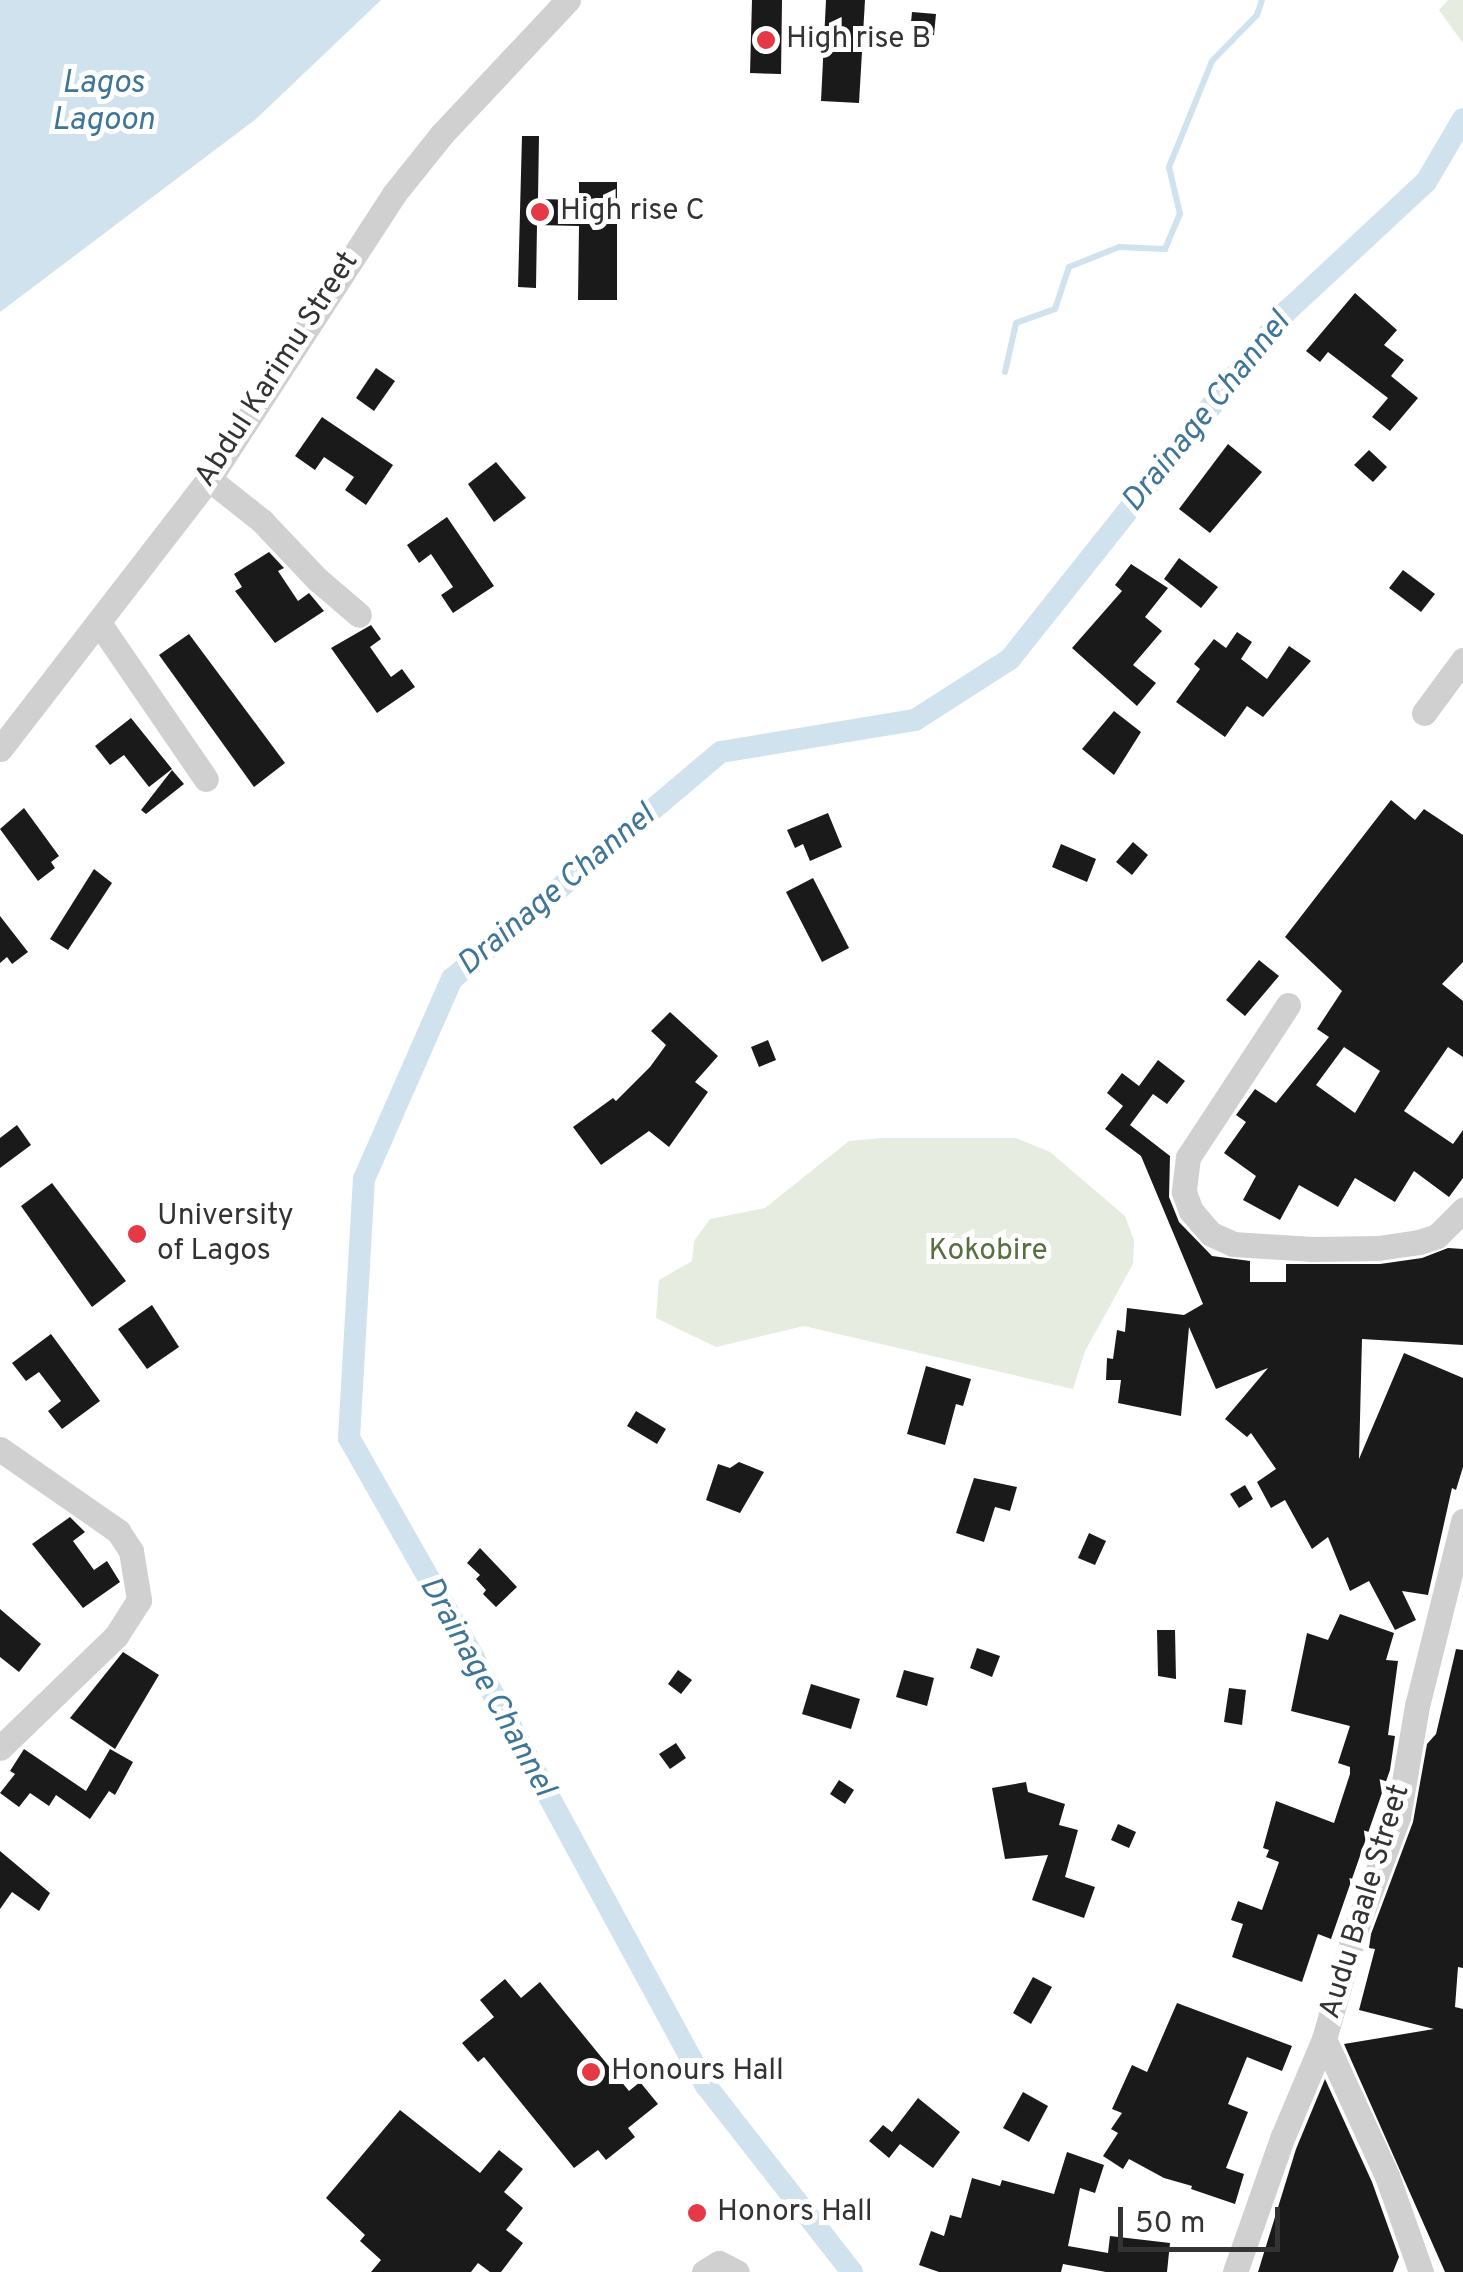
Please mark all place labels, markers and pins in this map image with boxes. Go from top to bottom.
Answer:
place label: High rise B [786,22,931,58]
marker: High rise B [755,29,777,51]
place label: High rise C [560,194,705,230]
marker: High rise C [529,201,551,223]
place label: University of Lagos [157,1199,294,1270]
marker: University of Lagos [126,1223,148,1245]
place label: Honours Hall [611,2054,784,2090]
marker: Honours Hall [580,2061,602,2083]
place label: Honors Hall [717,2195,873,2231]
marker: Honors Hall [686,2202,708,2224]

